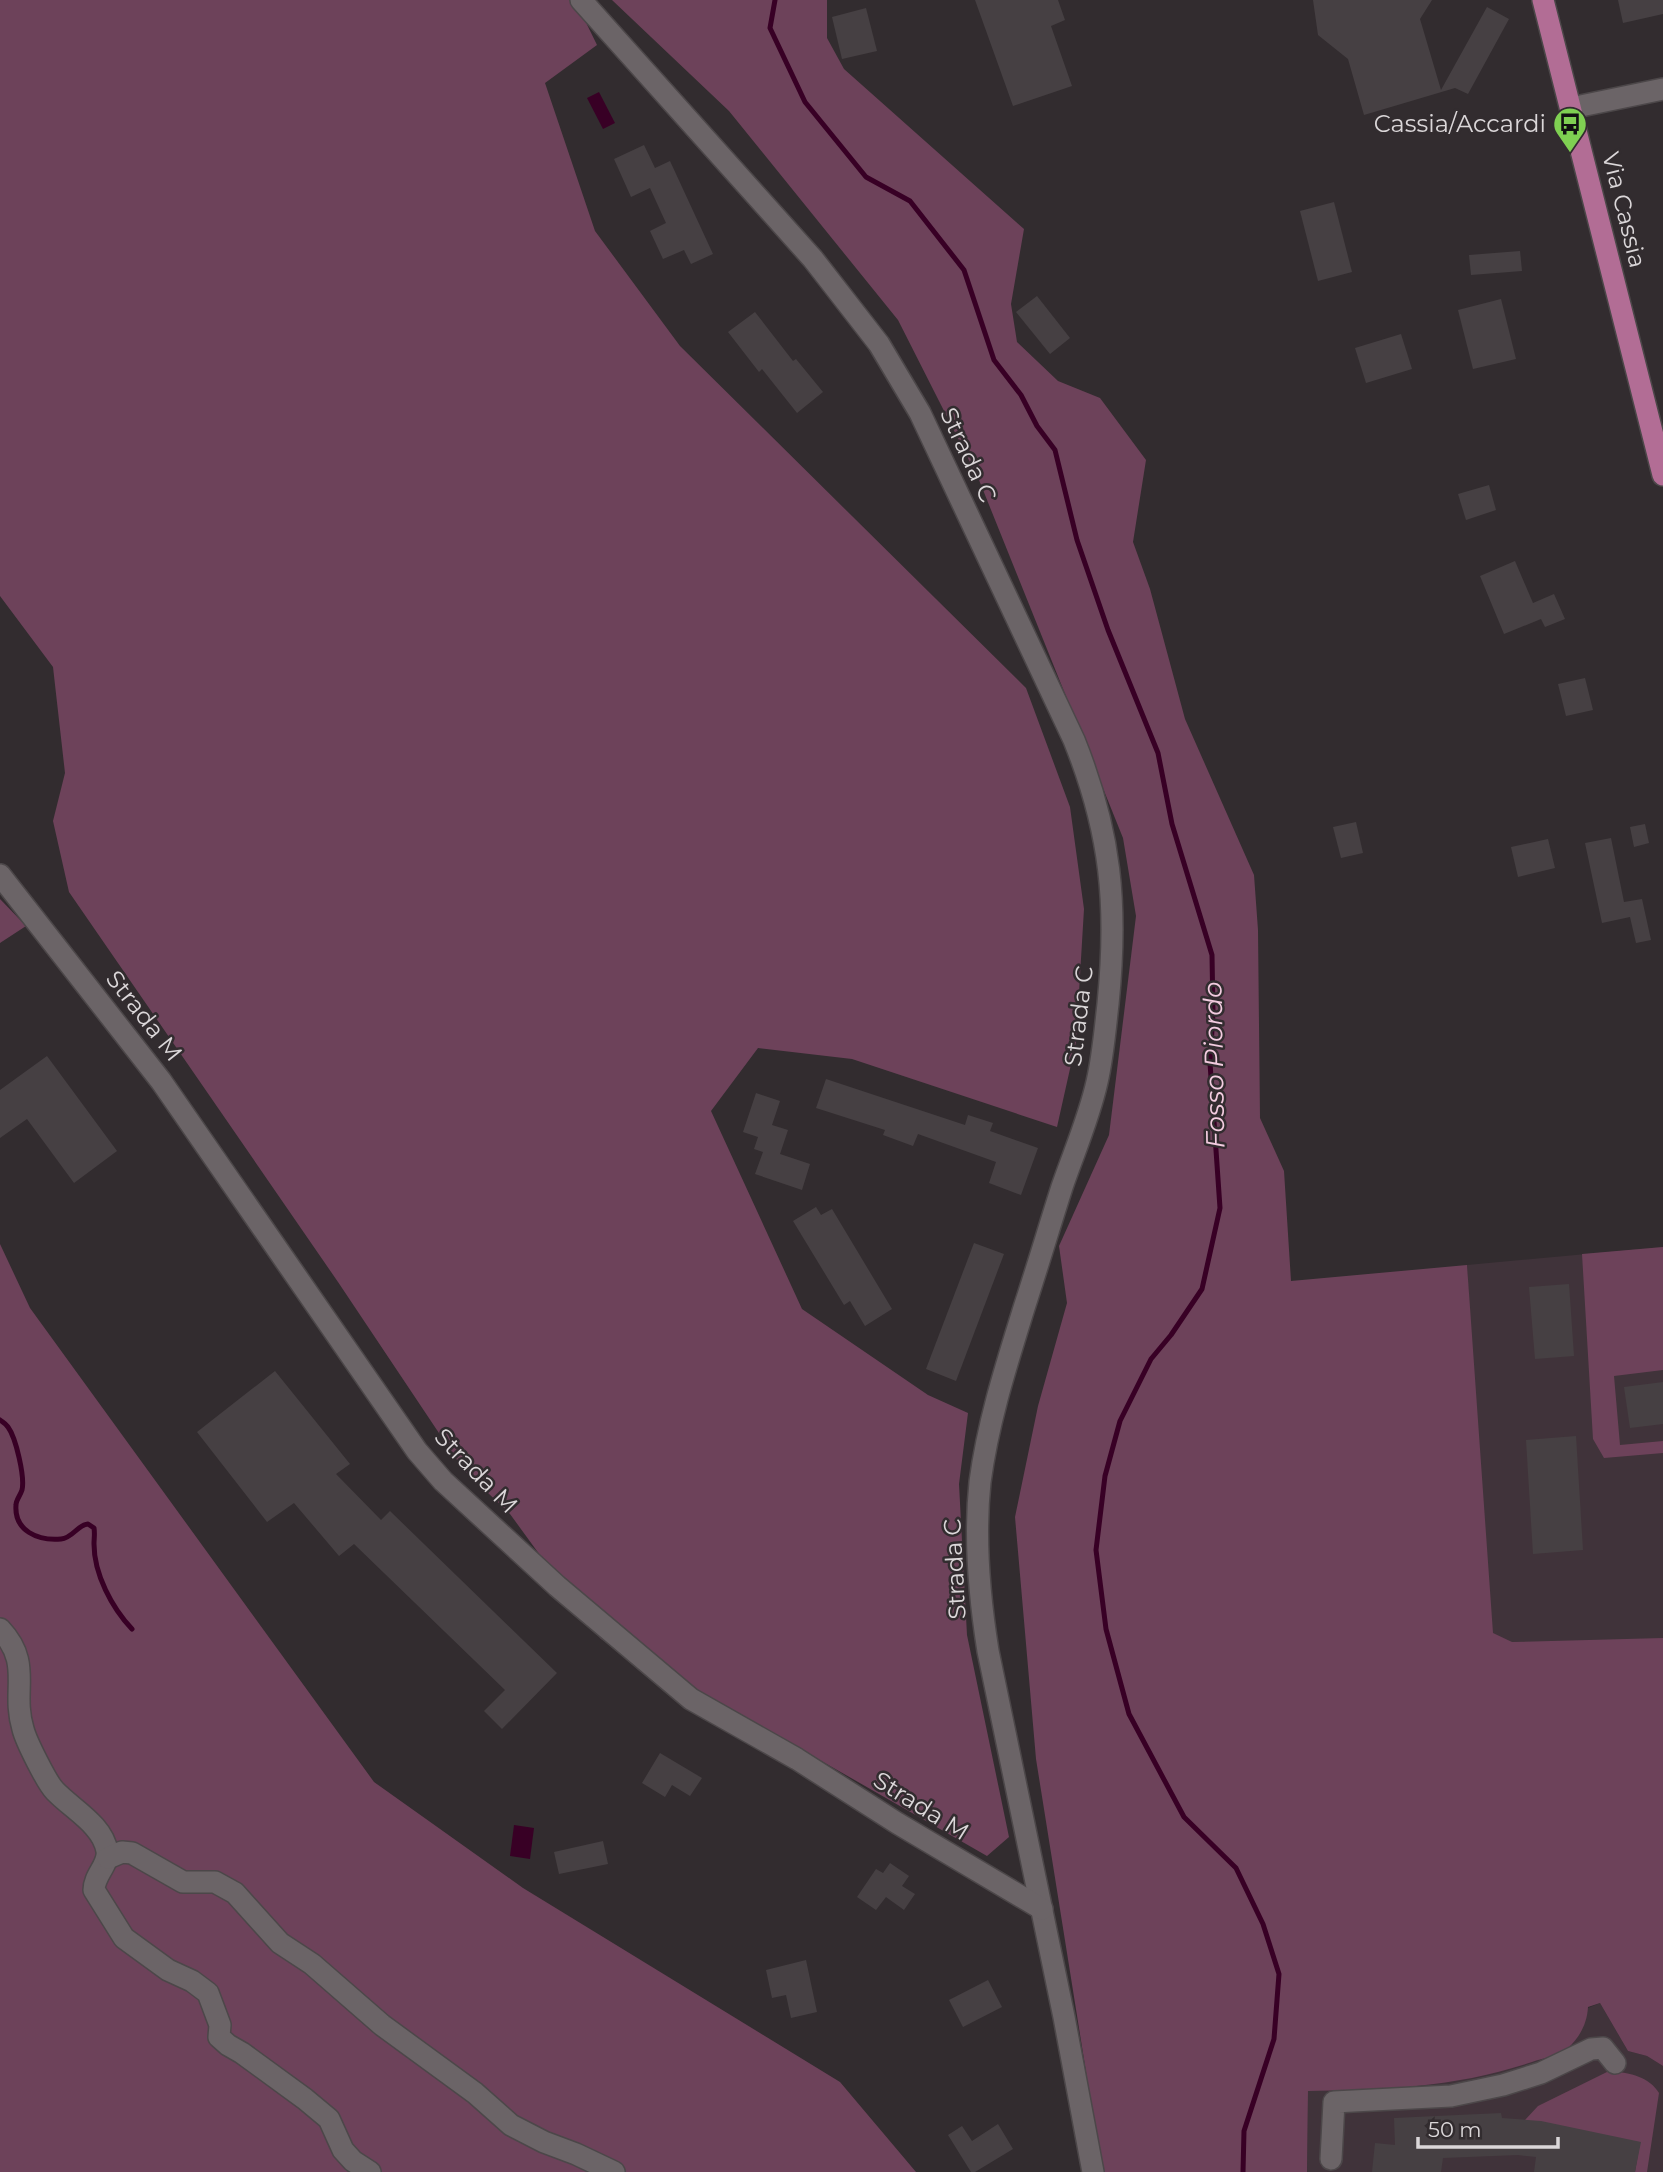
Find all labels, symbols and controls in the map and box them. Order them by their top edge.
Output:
bus stop icon: Cassia/Accardi [1551,105,1589,154]
place label: Cassia/Accardi [1374,109,1546,138]
street label: Via Cassia [1596,149,1653,271]
street label: Strada C [934,403,1003,507]
street label: Strada C [1058,964,1099,1068]
street label: Strada M [100,965,189,1067]
water label: Fosso Piordo [1197,981,1231,1149]
street label: Strada M [429,1422,524,1519]
street label: Strada C [937,1518,972,1620]
street label: Strada M [868,1765,974,1846]
scale bar [1418,2106,1558,2150]
text: 50 m [1428,2117,1482,2142]

